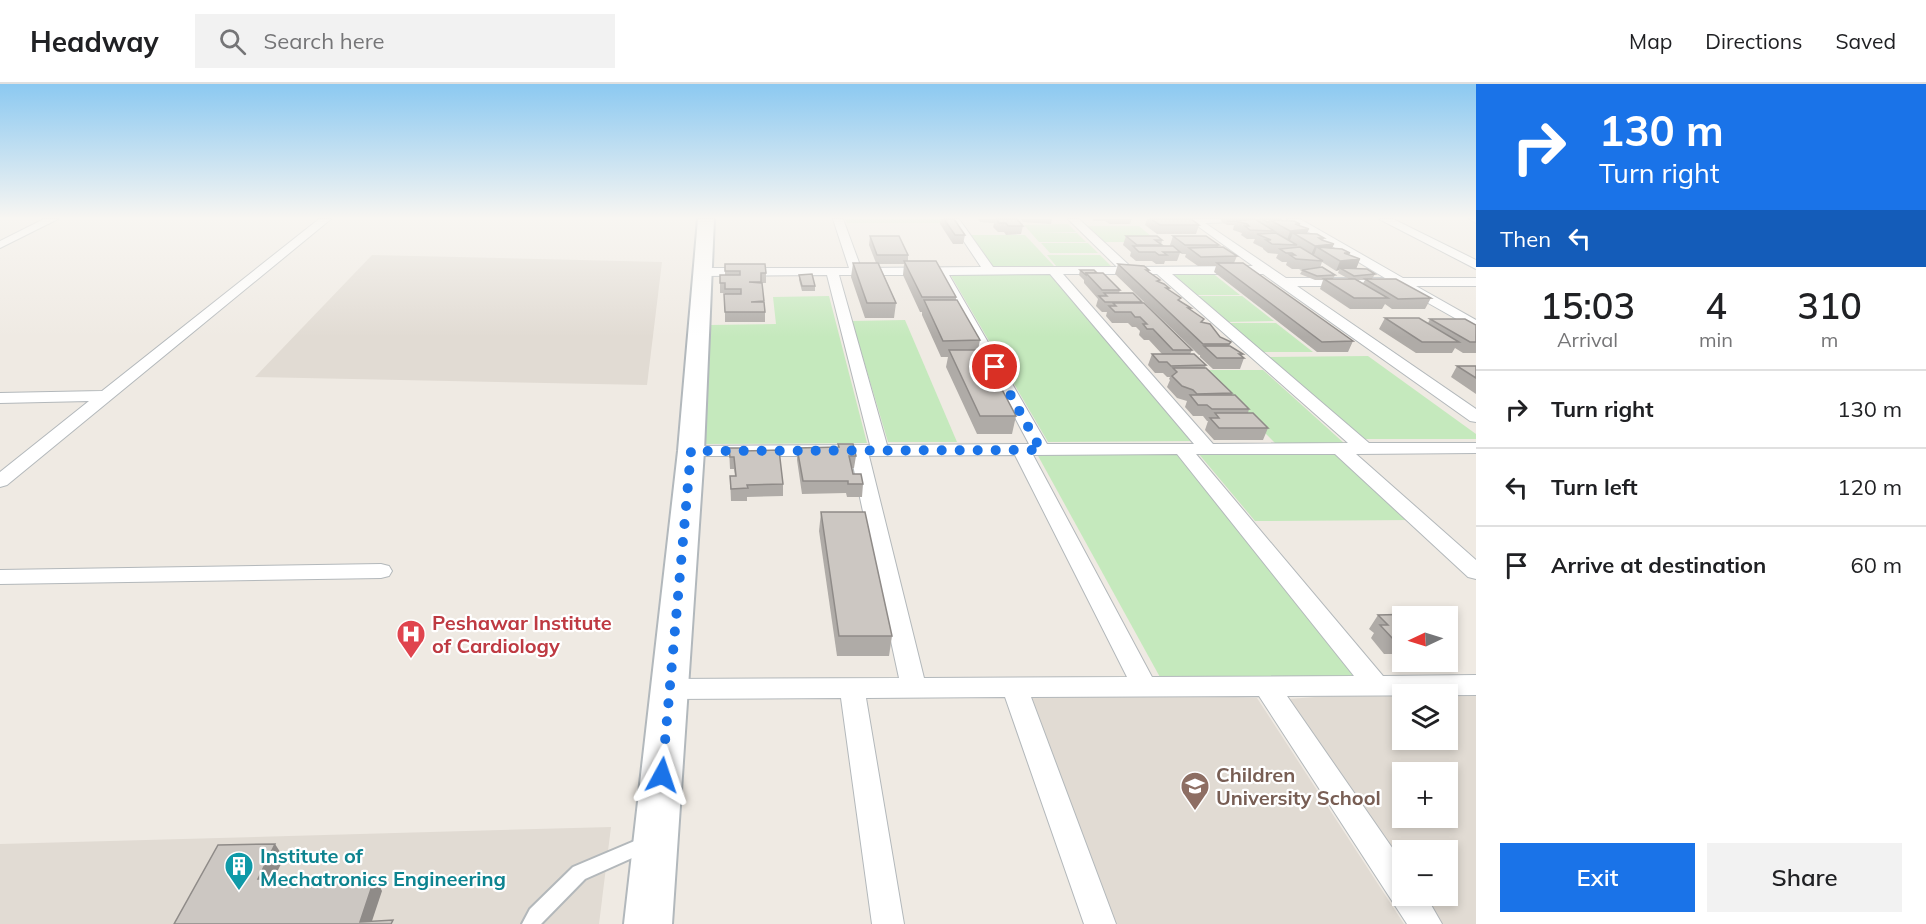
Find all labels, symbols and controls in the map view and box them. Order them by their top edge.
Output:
search box [195,14,615,68]
text: Headway [30,24,159,59]
icon: search [216,25,249,58]
text: Search here [264,27,385,55]
text: Map [1629,28,1672,54]
text: Directions [1705,28,1802,54]
text: Saved [1835,28,1896,54]
text: 130 m [1599,104,1724,157]
icon: right [1500,108,1578,186]
text: Turn right [1599,156,1719,190]
icon: left [1563,222,1596,255]
text: Then [1500,225,1551,253]
text: 15:03 [1540,283,1635,328]
text: 4 [1705,283,1727,328]
text: 310 [1797,283,1862,328]
text: Arrival [1557,327,1618,352]
text: min [1699,327,1733,352]
text: m [1821,327,1838,352]
pin [969,341,1020,392]
icon: arrive [978,350,1011,383]
icon: right [1500,393,1533,426]
text: Turn right [1551,395,1654,423]
text: 130 m [1837,395,1902,423]
icon: left [1500,471,1533,504]
text: Turn left [1551,473,1638,501]
text: 120 m [1837,473,1902,501]
icon: arrive [1500,549,1533,582]
text: Arrive at destination [1551,551,1766,579]
text: 60 m [1851,551,1902,579]
north arrow [1392,606,1458,672]
map controls [1392,606,1458,906]
place label: Peshawar Institute of Cardiology [432,610,612,658]
hospital icon: Peshawar Institute of Cardiology [395,618,427,660]
button: layers [1392,684,1458,750]
position arrow [630,743,694,807]
place label: Children University School [1216,762,1381,810]
button: + [1392,762,1458,828]
school or university icon: Children University School [1179,770,1211,812]
button: − [1392,840,1458,906]
place label: Institute of Mechatronics Engineering [260,843,506,891]
button: Exit [1500,843,1695,912]
button: Share [1707,843,1902,912]
building icon: Institute of Mechatronics Engineering [223,850,255,892]

